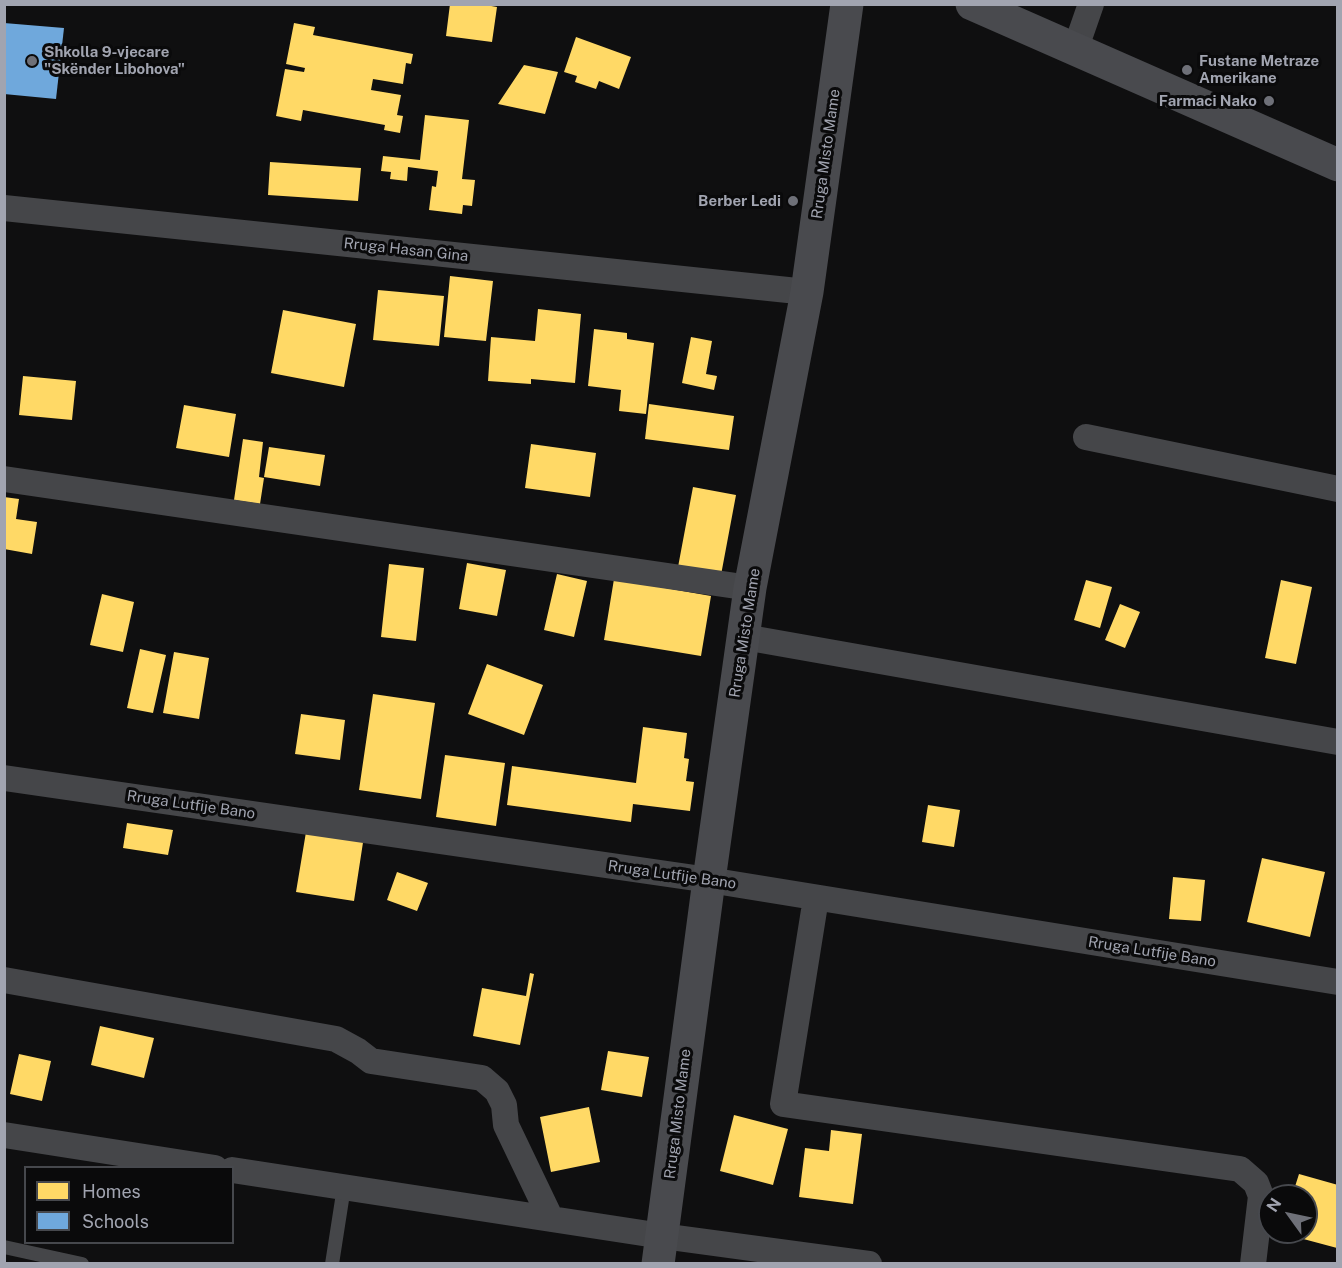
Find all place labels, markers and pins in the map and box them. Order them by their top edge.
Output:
place label: Shkolla 9-vjecare "Skënder Libohova" [44,43,185,78]
place label: Fustane Metraze Amerikane [1199,52,1319,87]
marker: Shkolla 9-vjecare "Skënder Libohova" [25,54,39,68]
marker: Fustane Metraze Amerikane [1180,63,1194,77]
place label: Farmaci Nako [1159,92,1257,110]
marker: Farmaci Nako [1262,94,1276,108]
place label: Berber Ledi [698,192,781,210]
marker: Berber Ledi [786,194,800,208]

